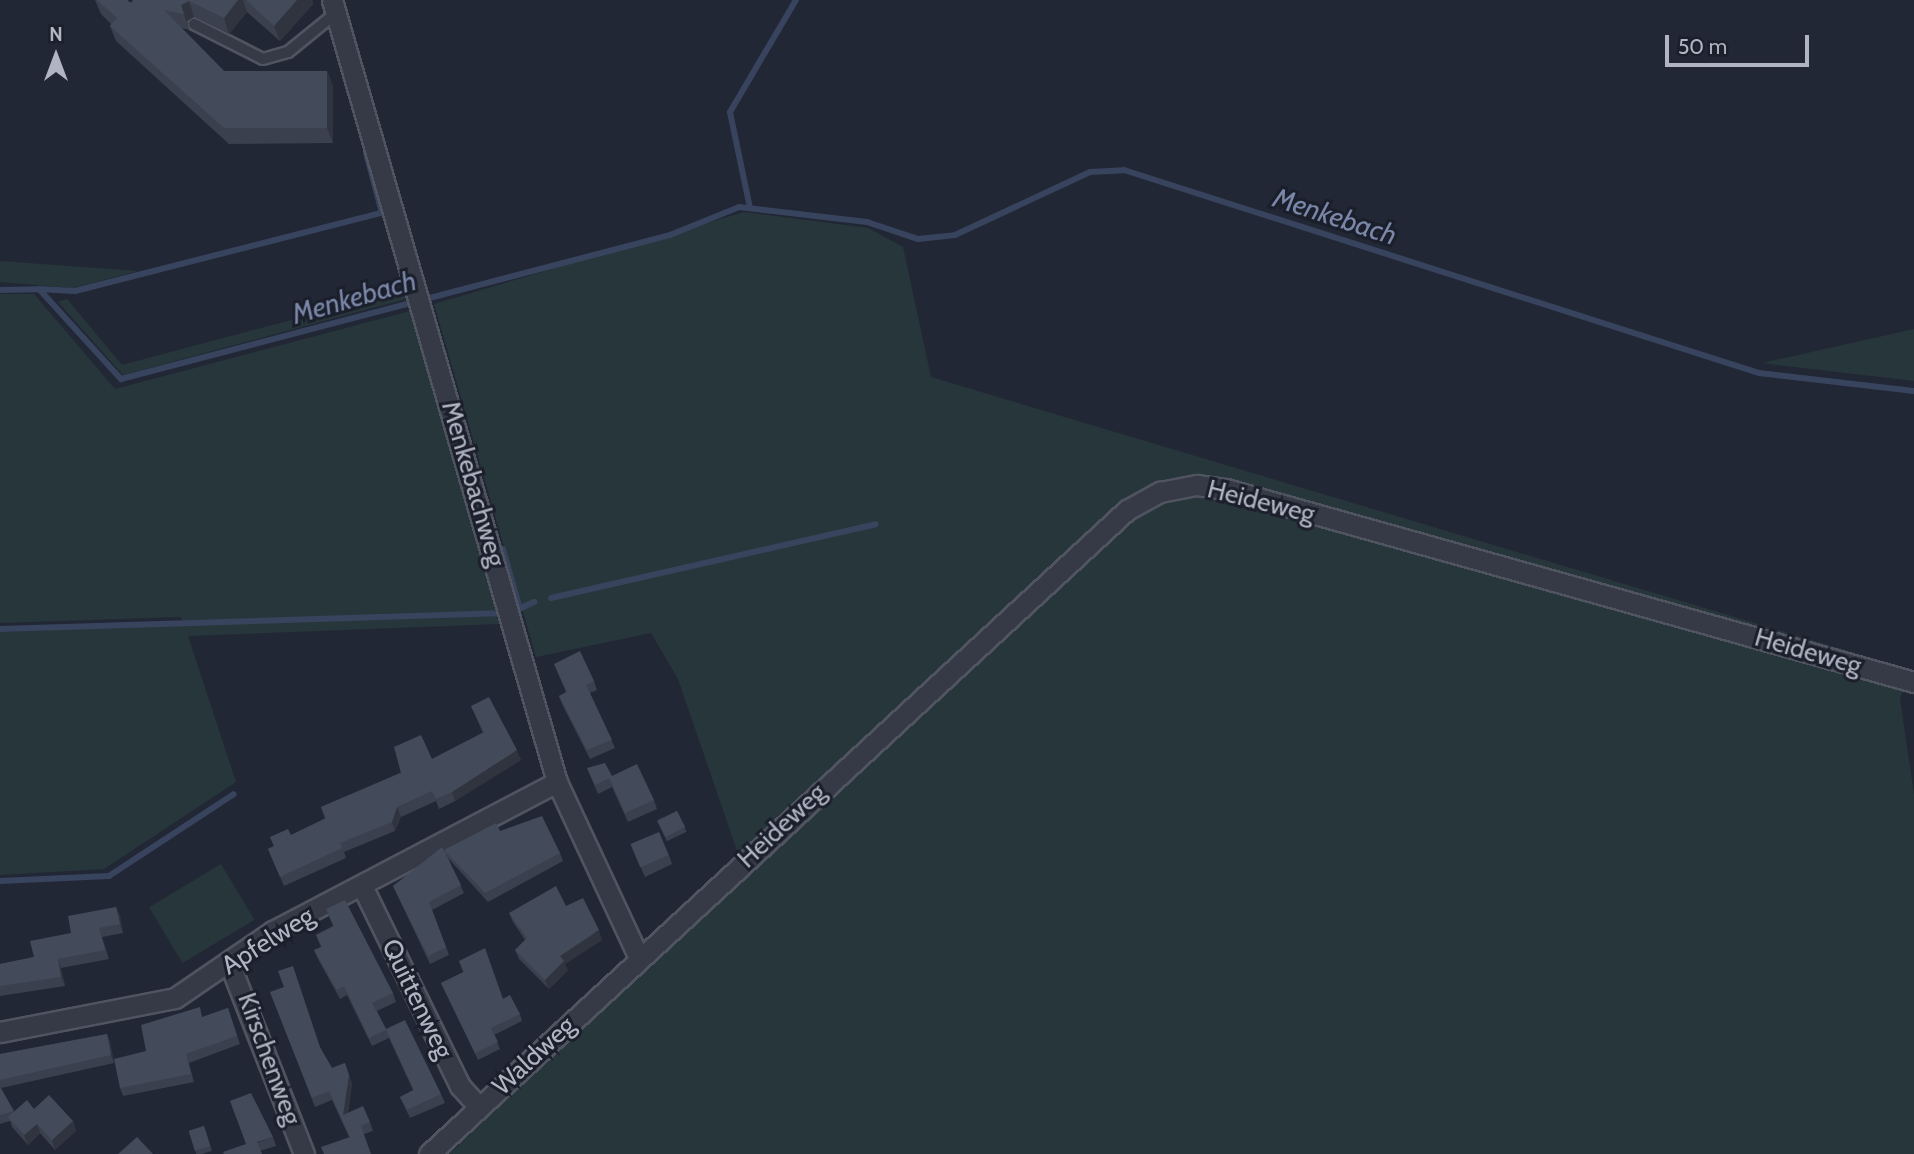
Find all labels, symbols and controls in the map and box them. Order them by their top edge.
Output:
north arrow [21,21,91,91]
scale bar [1669,21,1812,65]
text: N [49,23,63,46]
text: 50 m [1678,34,1727,59]
water label: Menkebach [1269,180,1401,252]
water label: Menkebach [288,263,420,331]
street label: Menkebachweg [434,398,512,570]
street label: Heideweg [1204,474,1318,530]
street label: Heideweg [1751,622,1865,682]
street label: Heideweg [731,777,833,875]
street label: Apfelweg [216,900,320,982]
street label: Quittenweg [375,934,459,1064]
street label: Kirschenweg [231,989,307,1129]
street label: Waldweg [486,1010,582,1102]

